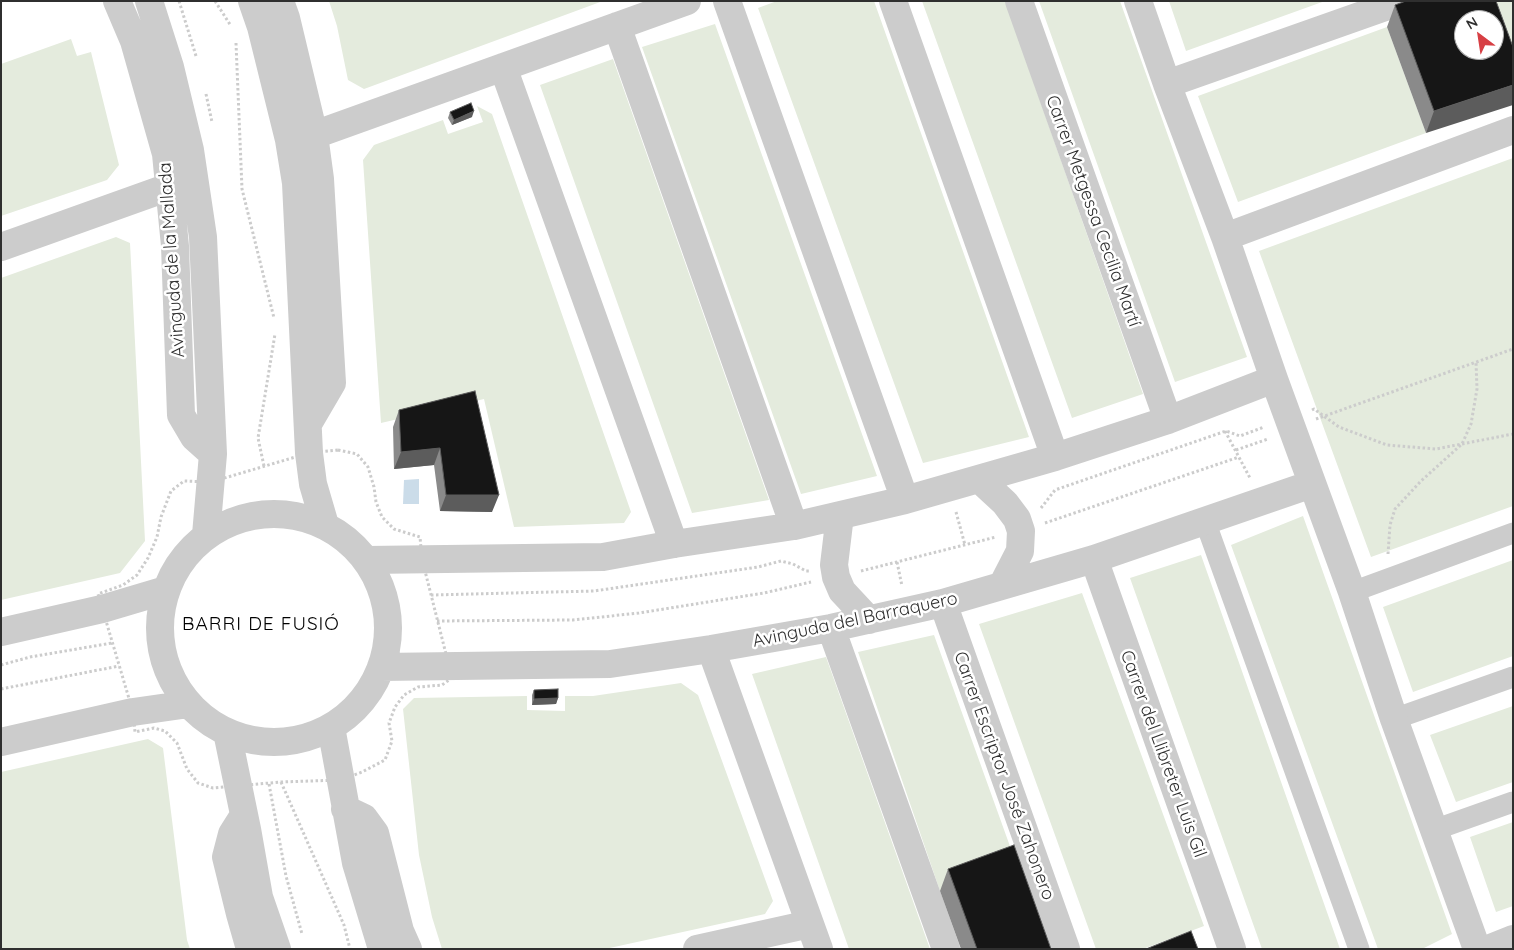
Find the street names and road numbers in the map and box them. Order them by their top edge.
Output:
street label: Carrer Metgessa Cecilia Martí [1041,92,1145,330]
street label: Avinguda de la Mallada [154,162,190,358]
street label: Avinguda del Barraquero [751,588,959,652]
street label: Carrer del Llibreter Luis Gil [1115,647,1211,861]
street label: Carrer Escriptor José Zahonero [949,649,1059,903]

